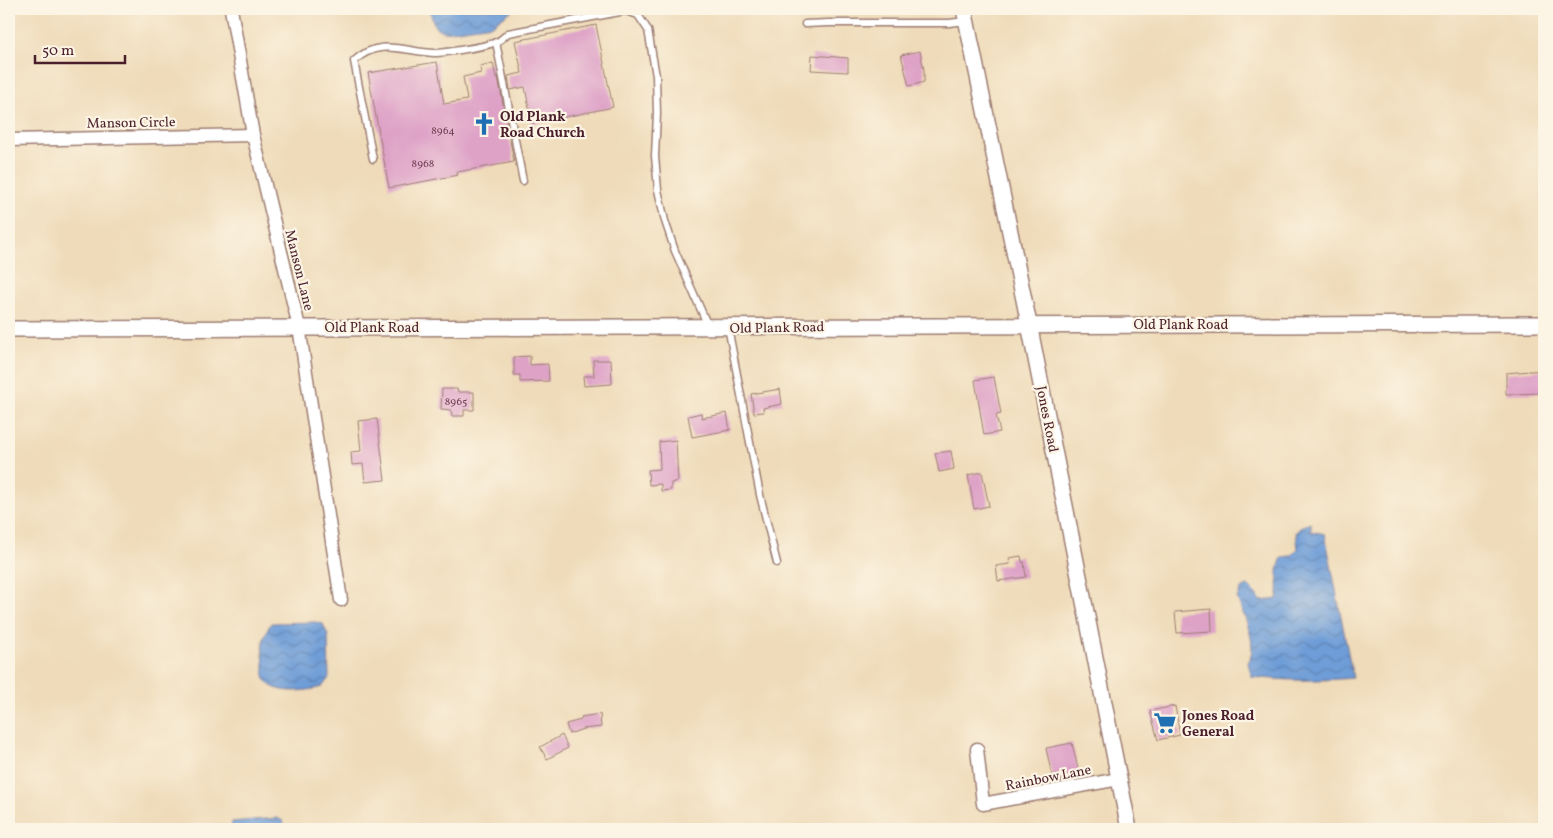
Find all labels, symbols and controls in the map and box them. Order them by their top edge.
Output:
scale bar [35,32,125,64]
text: 50 m [42,41,74,62]
place label: Old Plank Road Church [500,108,585,143]
church icon: Old Plank Road Church [471,111,497,137]
street label: Manson Circle [86,113,176,134]
house number: 8964 [431,124,455,139]
house number: 8968 [412,157,435,172]
street label: Manson Lane [279,228,318,313]
street label: Old Plank Road [1134,316,1229,335]
street label: Old Plank Road [729,318,825,339]
street label: Old Plank Road [325,319,420,338]
street label: Jones Road [1031,384,1062,454]
house number: 8965 [445,395,467,410]
place label: Jones Road General [1181,707,1255,742]
supermarket icon: Jones Road General [1152,710,1178,736]
street label: Rainbow Lane [1004,761,1093,796]

